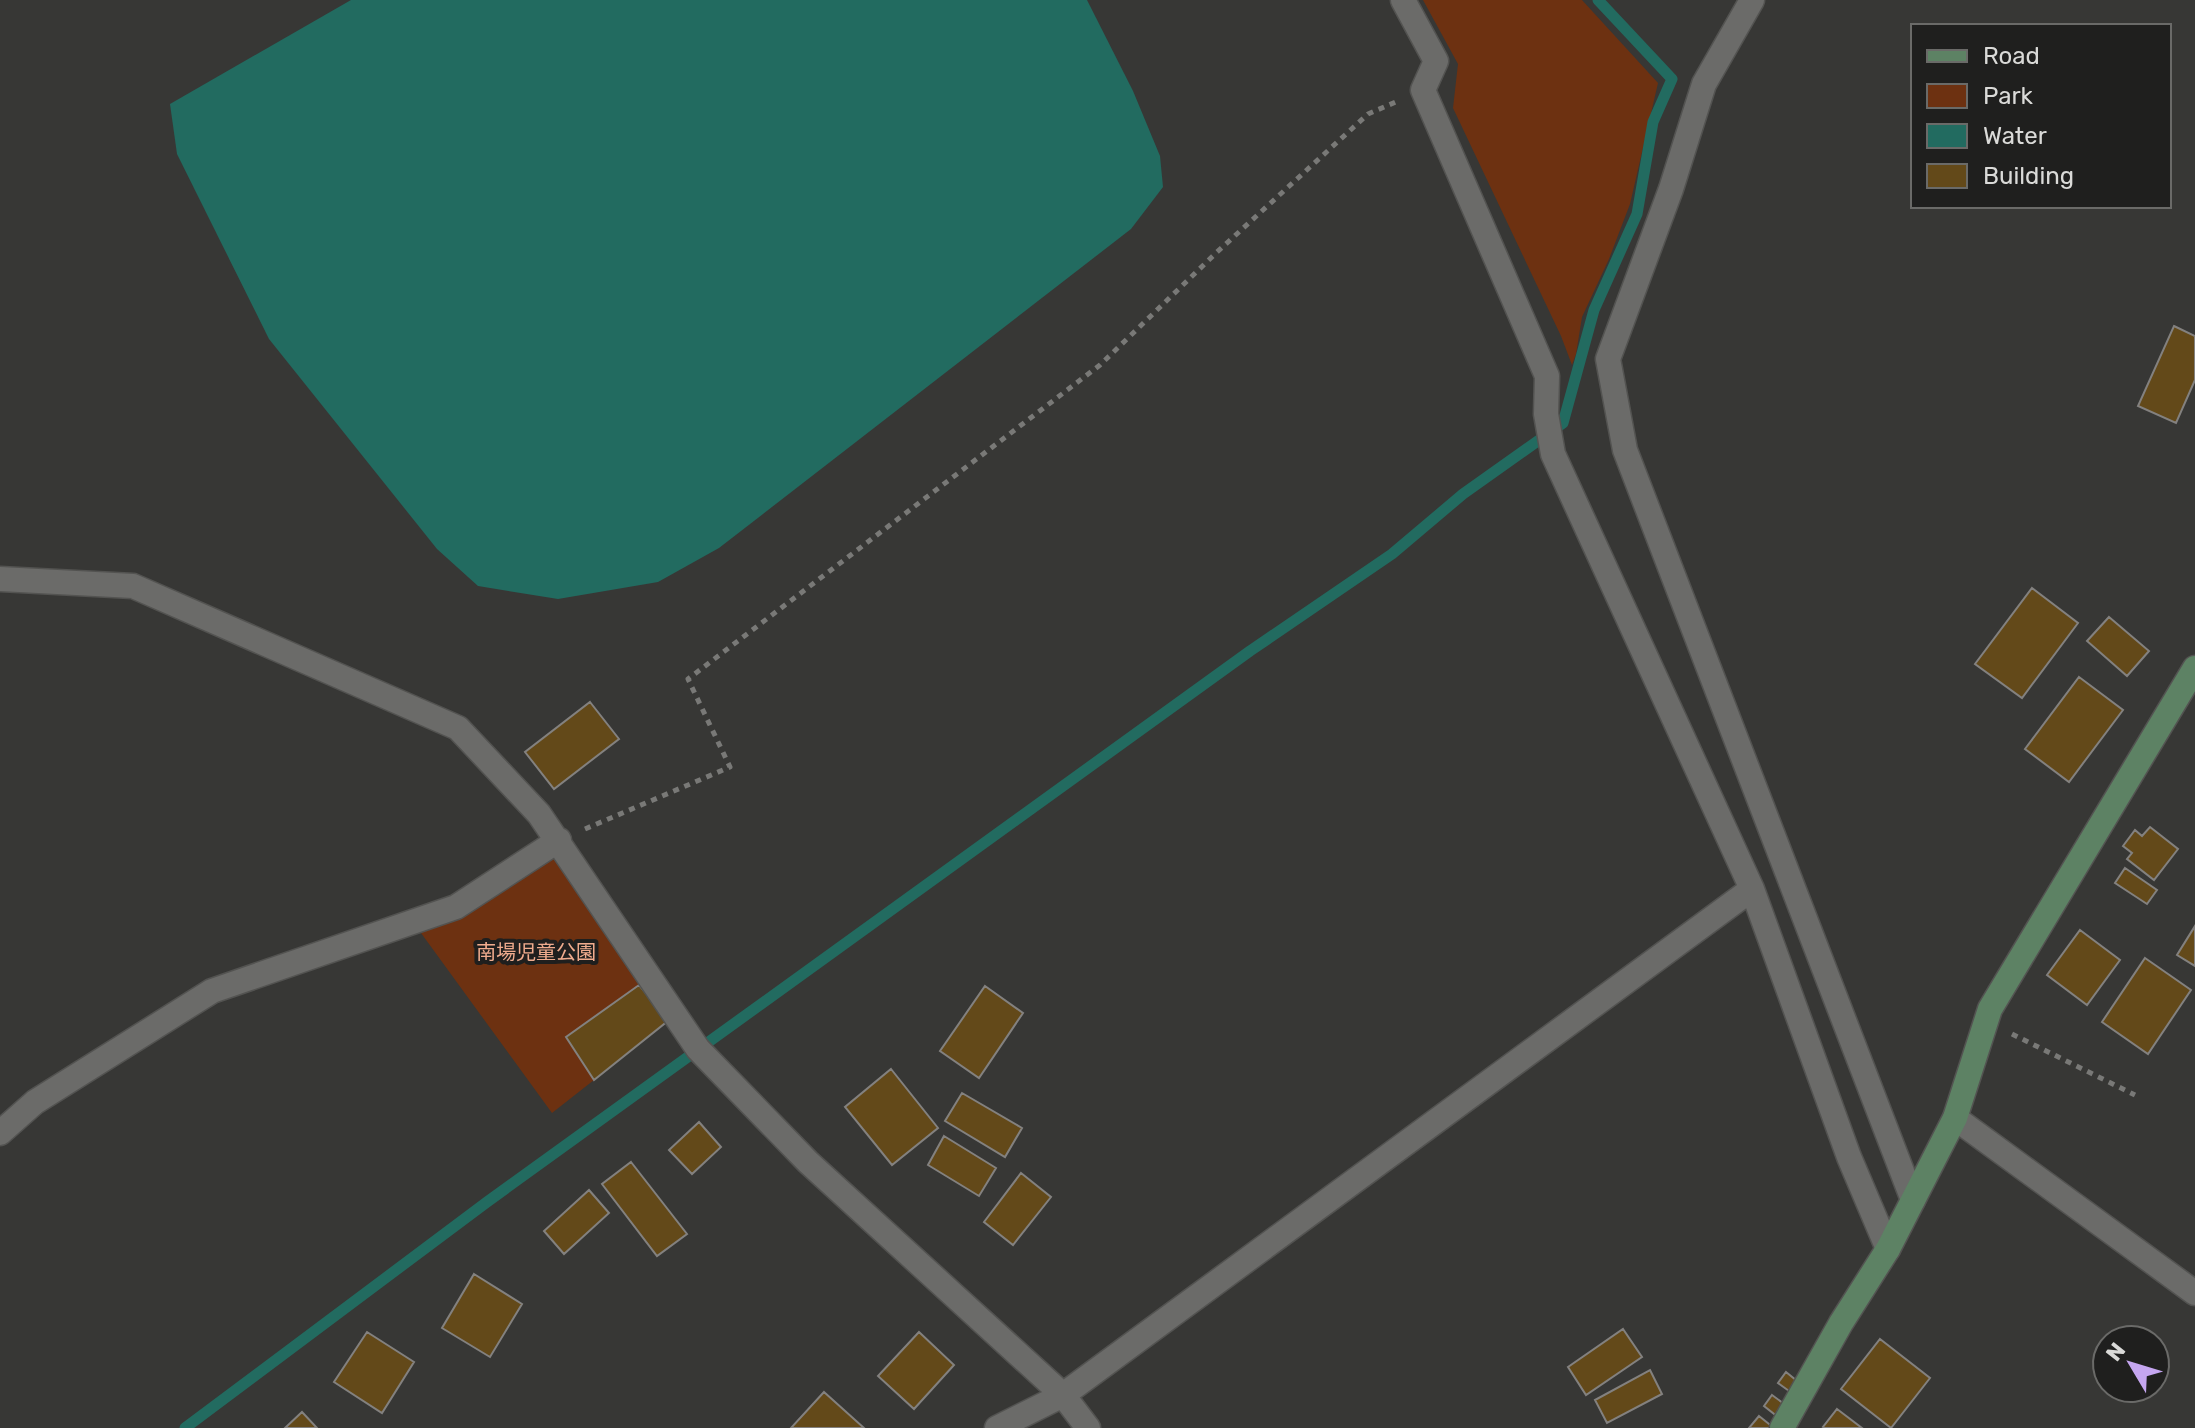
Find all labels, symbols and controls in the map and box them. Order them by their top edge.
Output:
legend [1911,24,2171,208]
text: Road [1983,42,2040,70]
text: Park [1983,82,2034,110]
text: Water [1983,122,2047,150]
text: Building [1983,162,2074,190]
park label: 南場児童公園 [476,940,596,964]
north arrow [2091,1324,2171,1404]
text: N [2100,1337,2131,1367]

